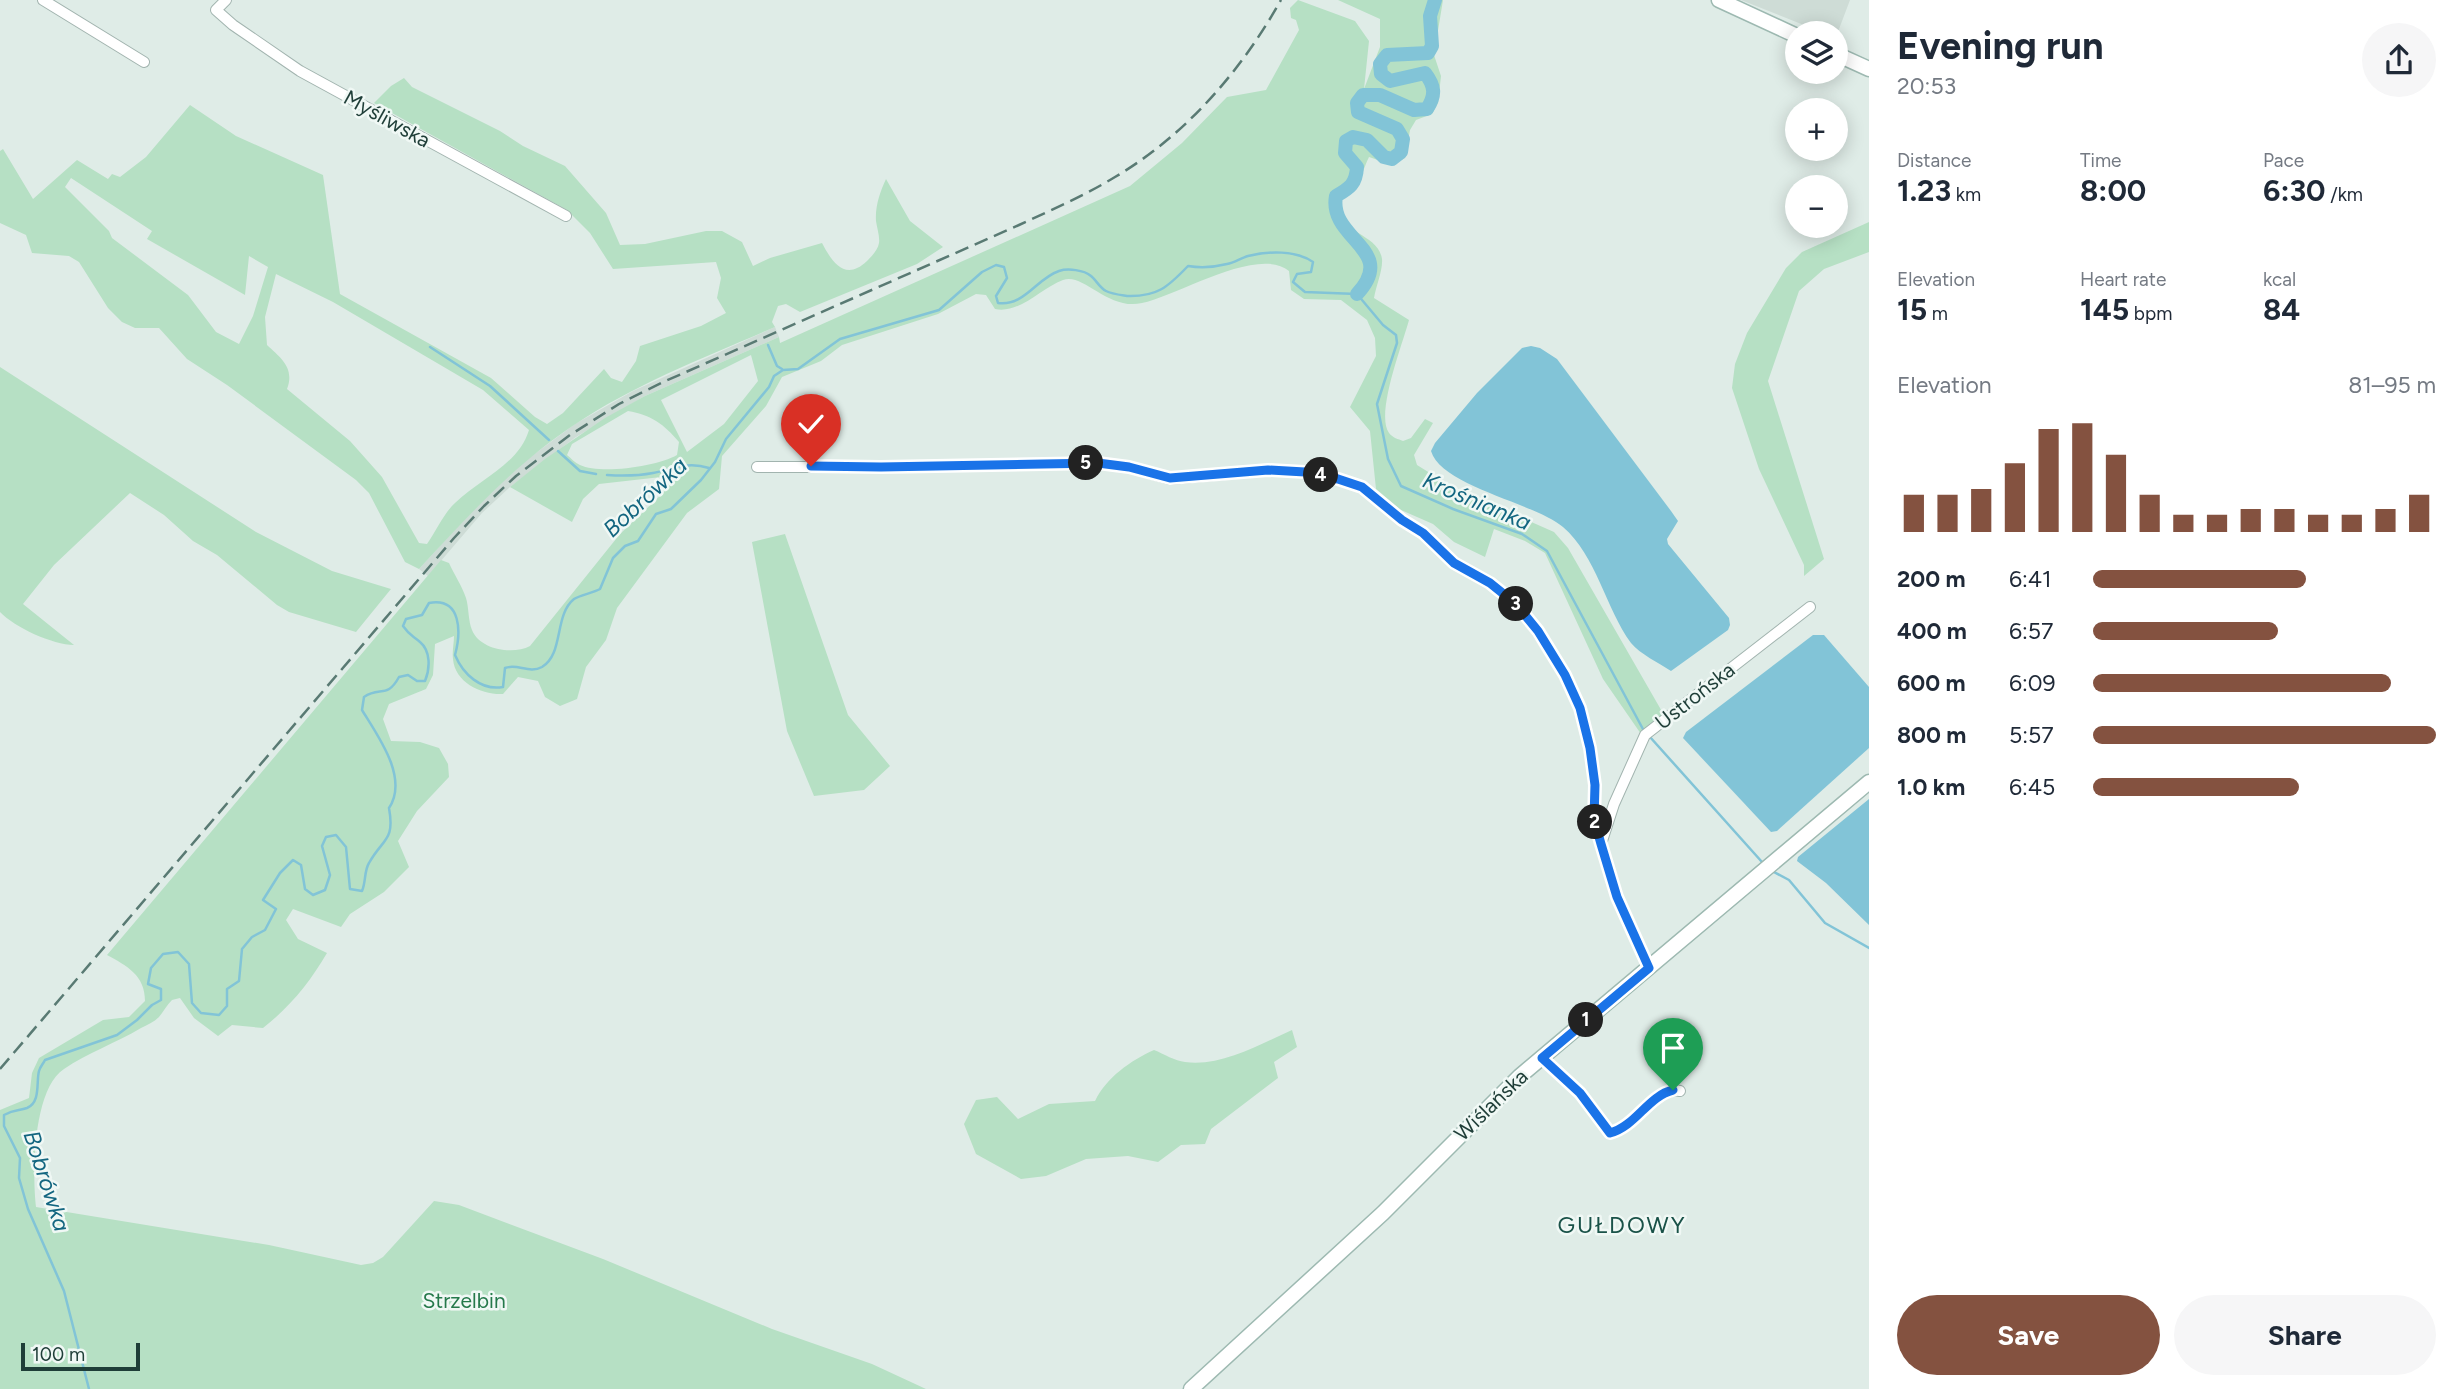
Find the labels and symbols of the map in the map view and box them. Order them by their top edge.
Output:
street label: Myśliwska [340,85,435,153]
pin [781,394,841,466]
pin: 5 [1068,446,1104,480]
water label: Bobrówka [597,451,693,543]
pin: 4 [1304,458,1338,492]
water label: Krośnianka [1419,466,1535,536]
pin: 3 [1498,586,1534,622]
street label: Ustrońska [1650,657,1739,734]
pin: 2 [1578,804,1612,840]
pin: 1 [1568,1002,1604,1038]
pin [1643,1018,1703,1090]
street label: Wiślańska [1449,1064,1533,1146]
water label: Bobrówka [18,1127,76,1235]
district label: GUŁDOWY [1557,1211,1687,1239]
park label: Strzelbin [422,1288,506,1313]
scale bar [21,1340,140,1372]

